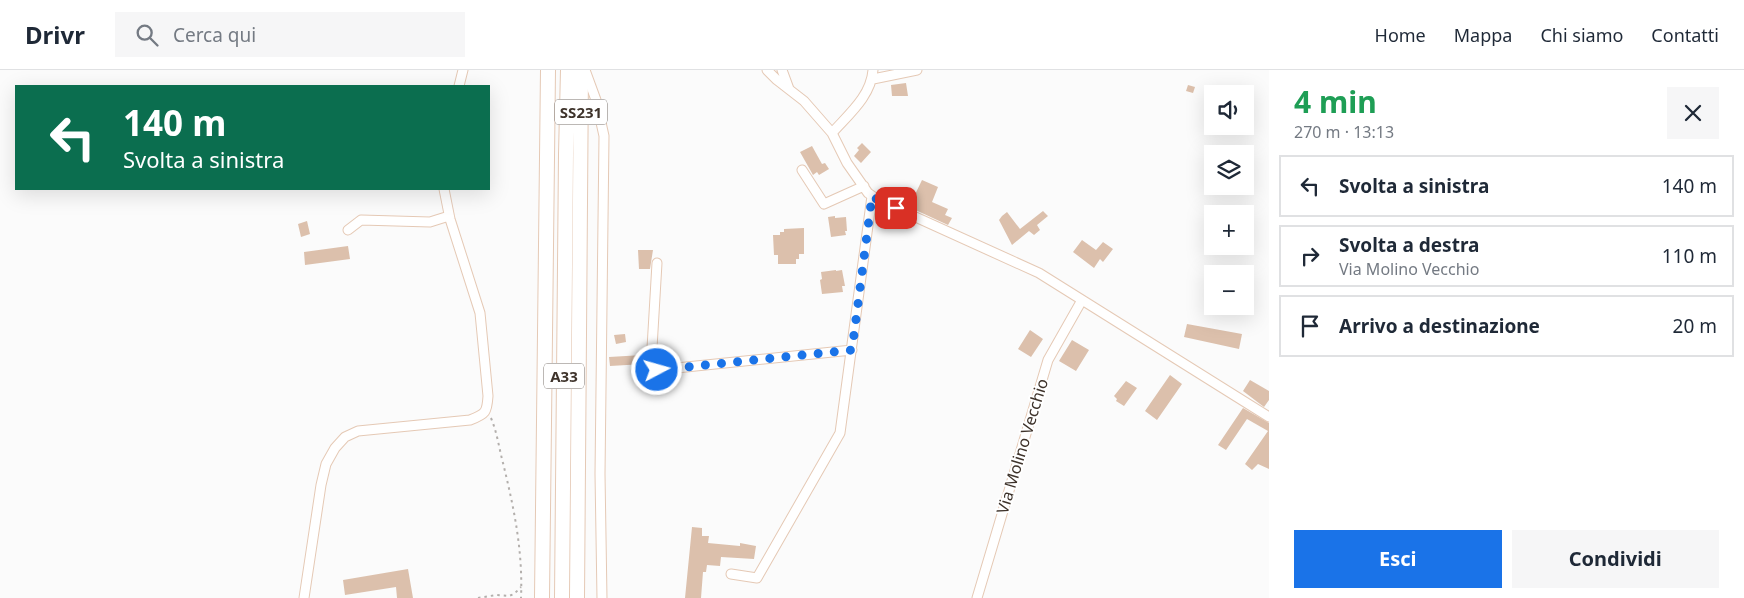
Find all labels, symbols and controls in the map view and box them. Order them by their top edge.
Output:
search box [115,12,465,57]
text: Drivr [25,18,85,51]
icon: search [133,21,161,49]
text: Cerca qui [173,22,256,48]
text: Home [1375,23,1426,47]
text: Mappa [1454,23,1512,47]
text: Chi siamo [1540,23,1623,47]
text: Contatti [1651,23,1719,47]
text: 4 min [1294,81,1377,122]
map controls [1204,85,1254,315]
button: sound [1204,85,1254,135]
button: close [1667,87,1719,139]
text: 140 m [123,99,226,146]
road number: SS231 [555,100,607,124]
icon: left [40,105,105,170]
text: 270 m · 13:13 [1294,121,1394,143]
text: Svolta a sinistra [123,144,284,174]
button: layers [1204,145,1254,195]
icon: left [1296,172,1324,200]
text: Svolta a sinistra [1339,173,1489,199]
text: 140 m [1662,173,1717,199]
pin [875,187,917,229]
icon: arrive [882,194,910,222]
button: + [1204,205,1254,255]
text: Svolta a destra [1339,232,1479,258]
icon: right [1296,242,1324,270]
text: 110 m [1662,243,1717,269]
text: Via Molino Vecchio [1339,258,1479,280]
button: − [1204,265,1254,315]
icon: arrive [1296,312,1324,340]
text: Arrivo a destinazione [1339,313,1540,339]
text: 20 m [1673,313,1717,339]
position arrow [630,343,682,395]
road number: A33 [544,364,584,388]
street label: Via Molino Vecchio [991,376,1053,516]
button: Esci [1294,530,1502,588]
button: Condividi [1512,530,1719,588]

